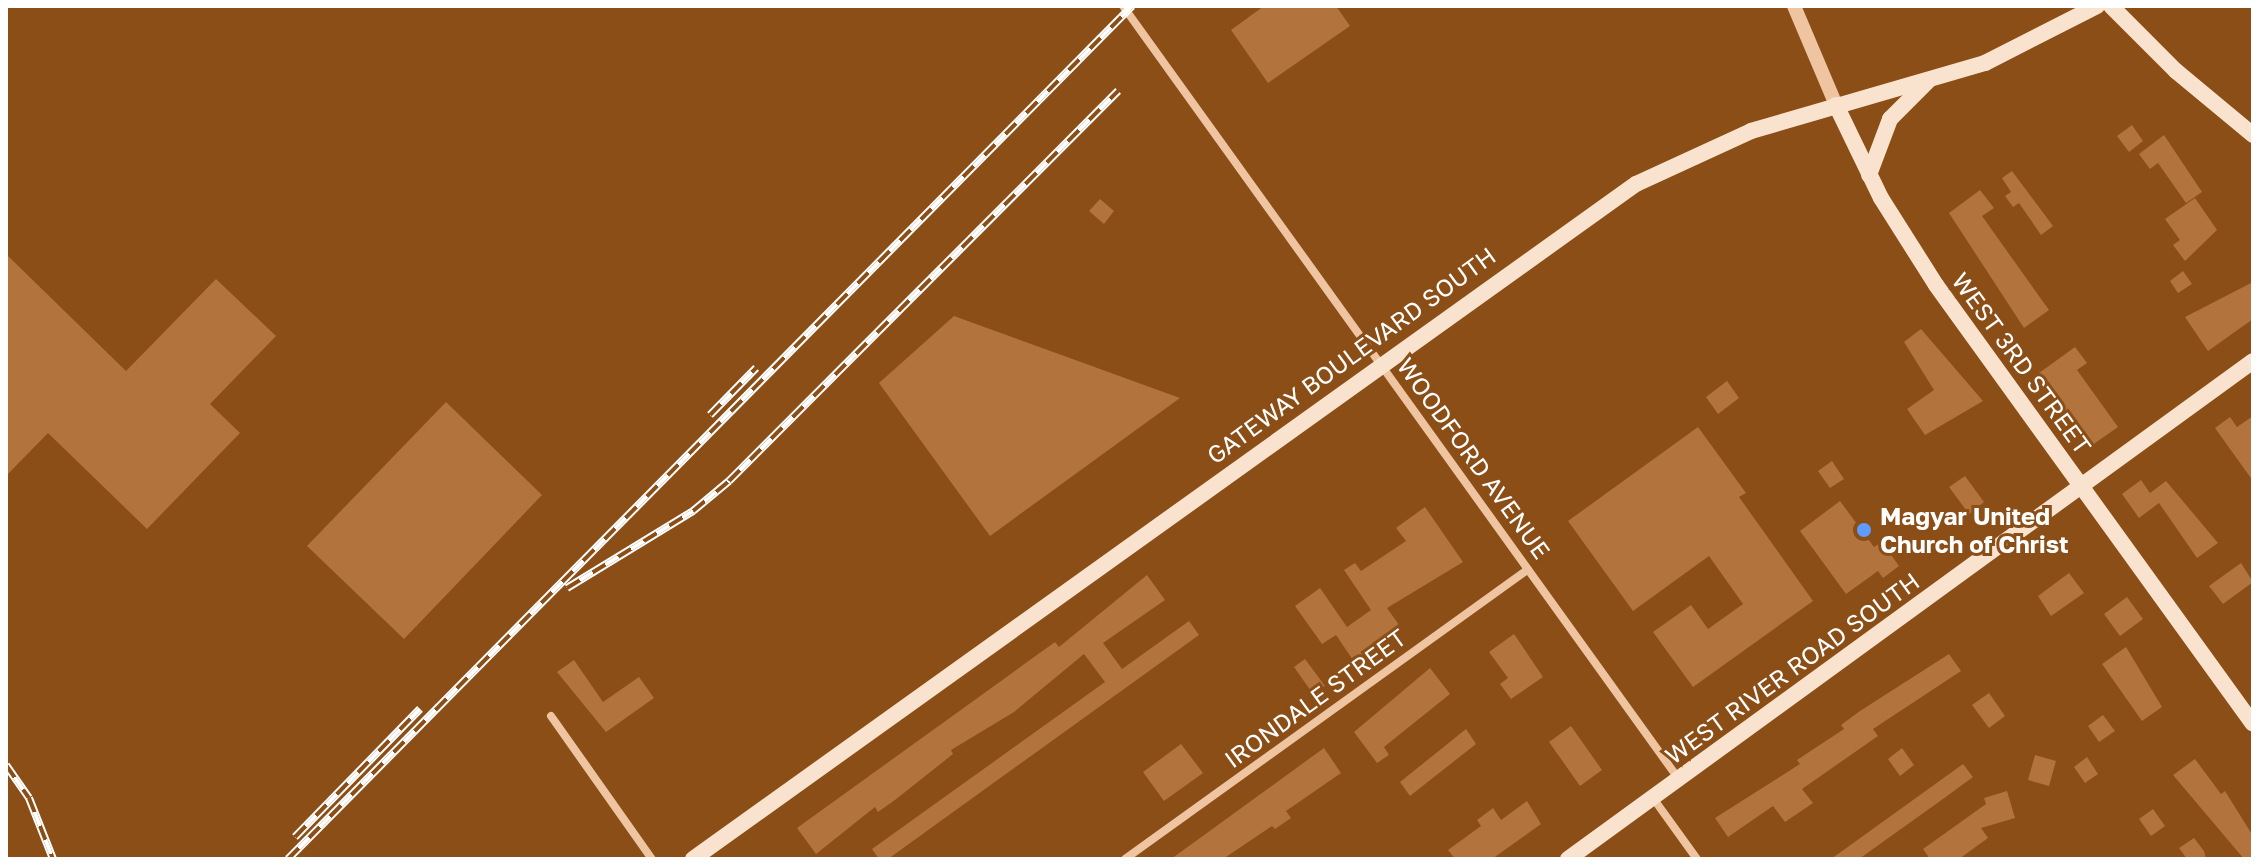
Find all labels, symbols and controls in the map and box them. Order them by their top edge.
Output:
street label: GATEWAY BOULEVARD SOUTH [1201,241,1501,469]
street label: WEST 3RD STREET [1946,267,2098,459]
street label: WOODFORD AVENUE [1391,352,1557,564]
place label: Magyar United Church of Christ [1880,502,2069,558]
marker: Magyar United Church of Christ [1855,521,1873,539]
street label: WEST RIVER ROAD SOUTH [1659,566,1925,770]
street label: IRONDALE STREET [1219,622,1411,774]

